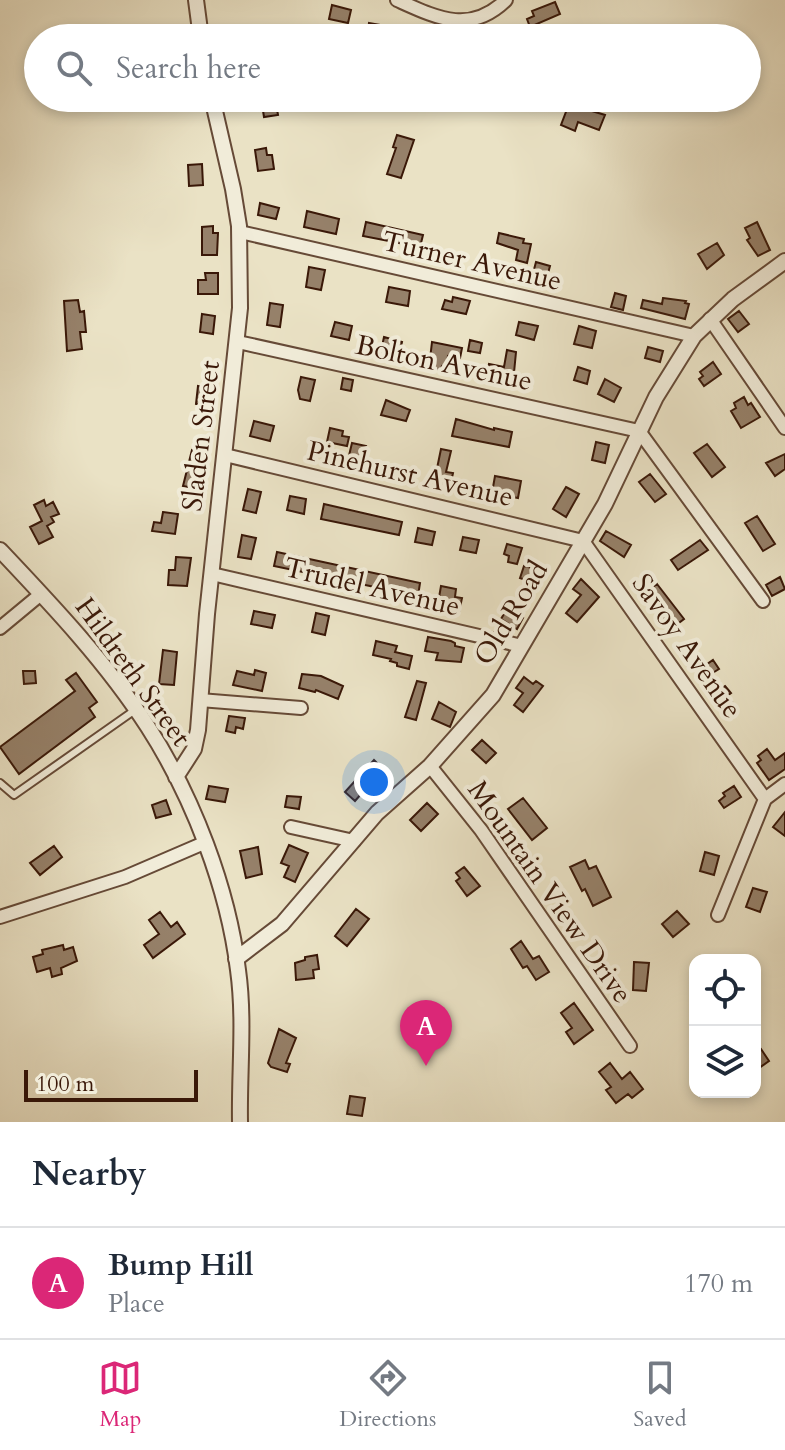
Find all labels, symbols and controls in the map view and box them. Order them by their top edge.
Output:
search box [24,24,761,112]
icon: search [52,46,96,90]
text: Search here [116,48,261,89]
street label: Turner Avenue [378,222,566,300]
street label: Bolton Avenue [352,326,536,400]
street label: Sladen Street [173,358,229,514]
street label: Pinehurst Avenue [303,432,517,516]
street label: Trudel Avenue [280,548,464,626]
street label: Old Road [465,554,557,672]
street label: Savoy Avenue [623,566,751,726]
street label: Hildreth Street [66,590,200,754]
your location [354,762,394,802]
street label: Mountain View Drive [459,773,641,1011]
map controls [689,954,761,1098]
button: locate [689,954,761,1026]
pin: A [400,1000,452,1066]
button: layers [689,1026,761,1098]
scale bar [24,1066,198,1102]
text: 100 m [36,1069,94,1099]
text: Nearby [32,1151,147,1197]
text: Bump Hill [108,1245,253,1286]
text: A [48,1266,68,1301]
text: 170 m [684,1266,753,1301]
text: Place [108,1286,165,1321]
tab: Map [98,1356,142,1434]
tab: Directions [339,1356,436,1434]
tab: Saved [633,1356,687,1434]

